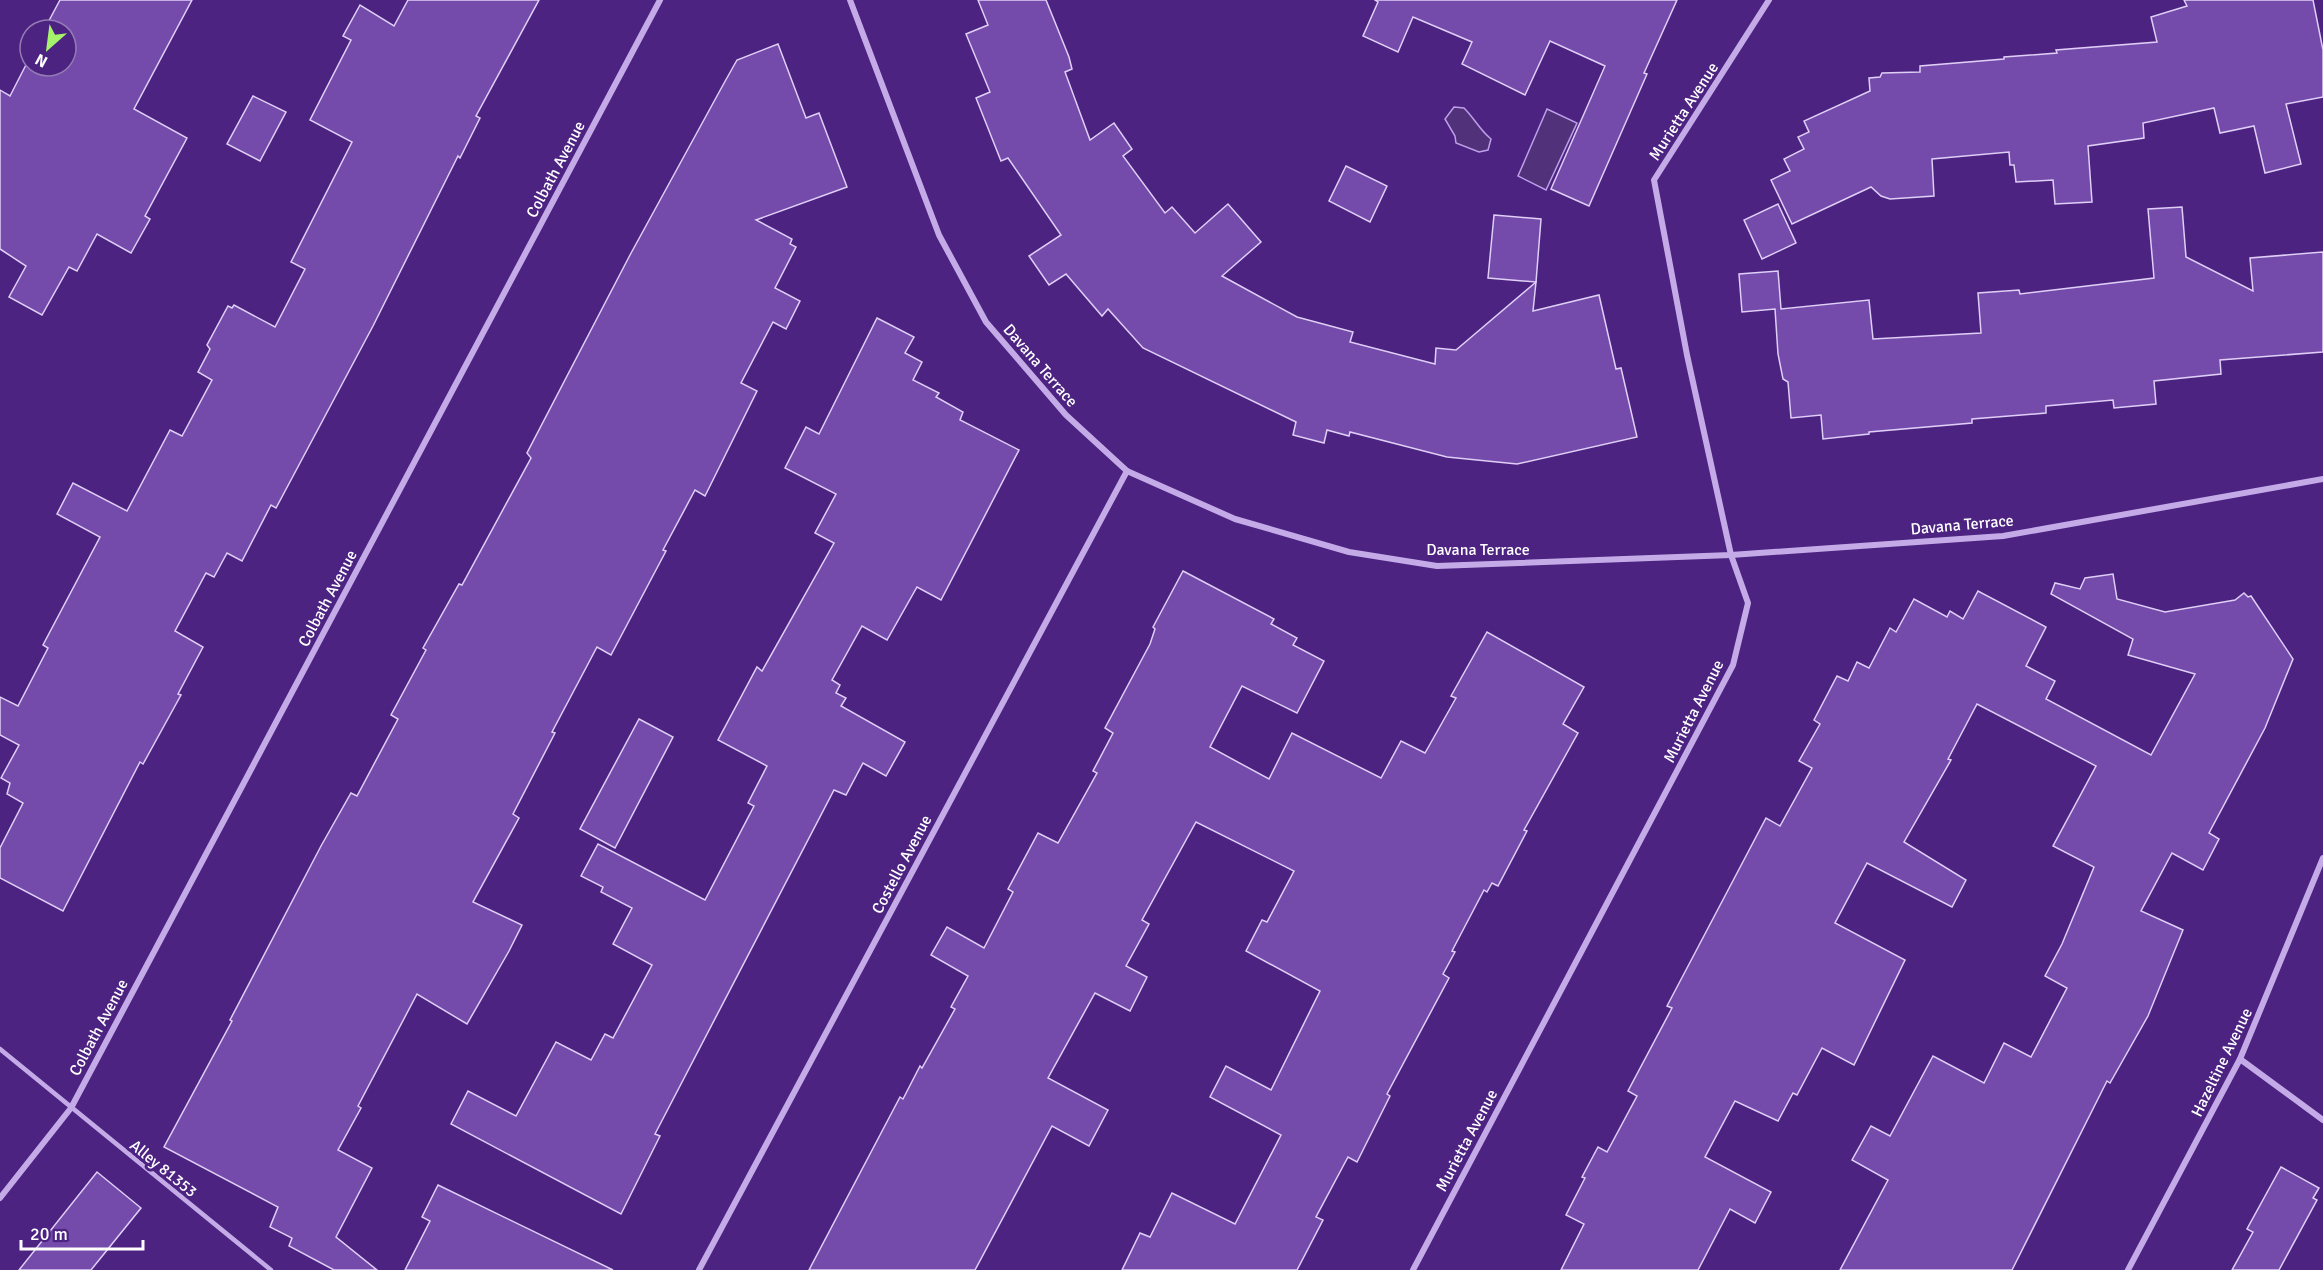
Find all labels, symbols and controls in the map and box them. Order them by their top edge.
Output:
north arrow [18,18,78,78]
text: N [32,49,51,72]
street label: Murietta Avenue [1645,59,1723,164]
street label: Colbath Avenue [522,118,590,221]
street label: Davana Terrace [999,320,1082,411]
street label: Davana Terrace [1910,511,2015,539]
street label: Davana Terrace [1426,540,1530,560]
street label: Colbath Avenue [294,547,362,650]
street label: Murietta Avenue [1659,657,1728,766]
street label: Costello Avenue [867,812,936,917]
street label: Colbath Avenue [65,976,133,1079]
street label: Hazeltine Avenue [2187,1005,2257,1120]
street label: Murietta Avenue [1432,1086,1502,1195]
street label: Alley 81353 [126,1136,201,1202]
scale bar [21,1213,142,1251]
text: 20 m [30,1223,68,1245]

